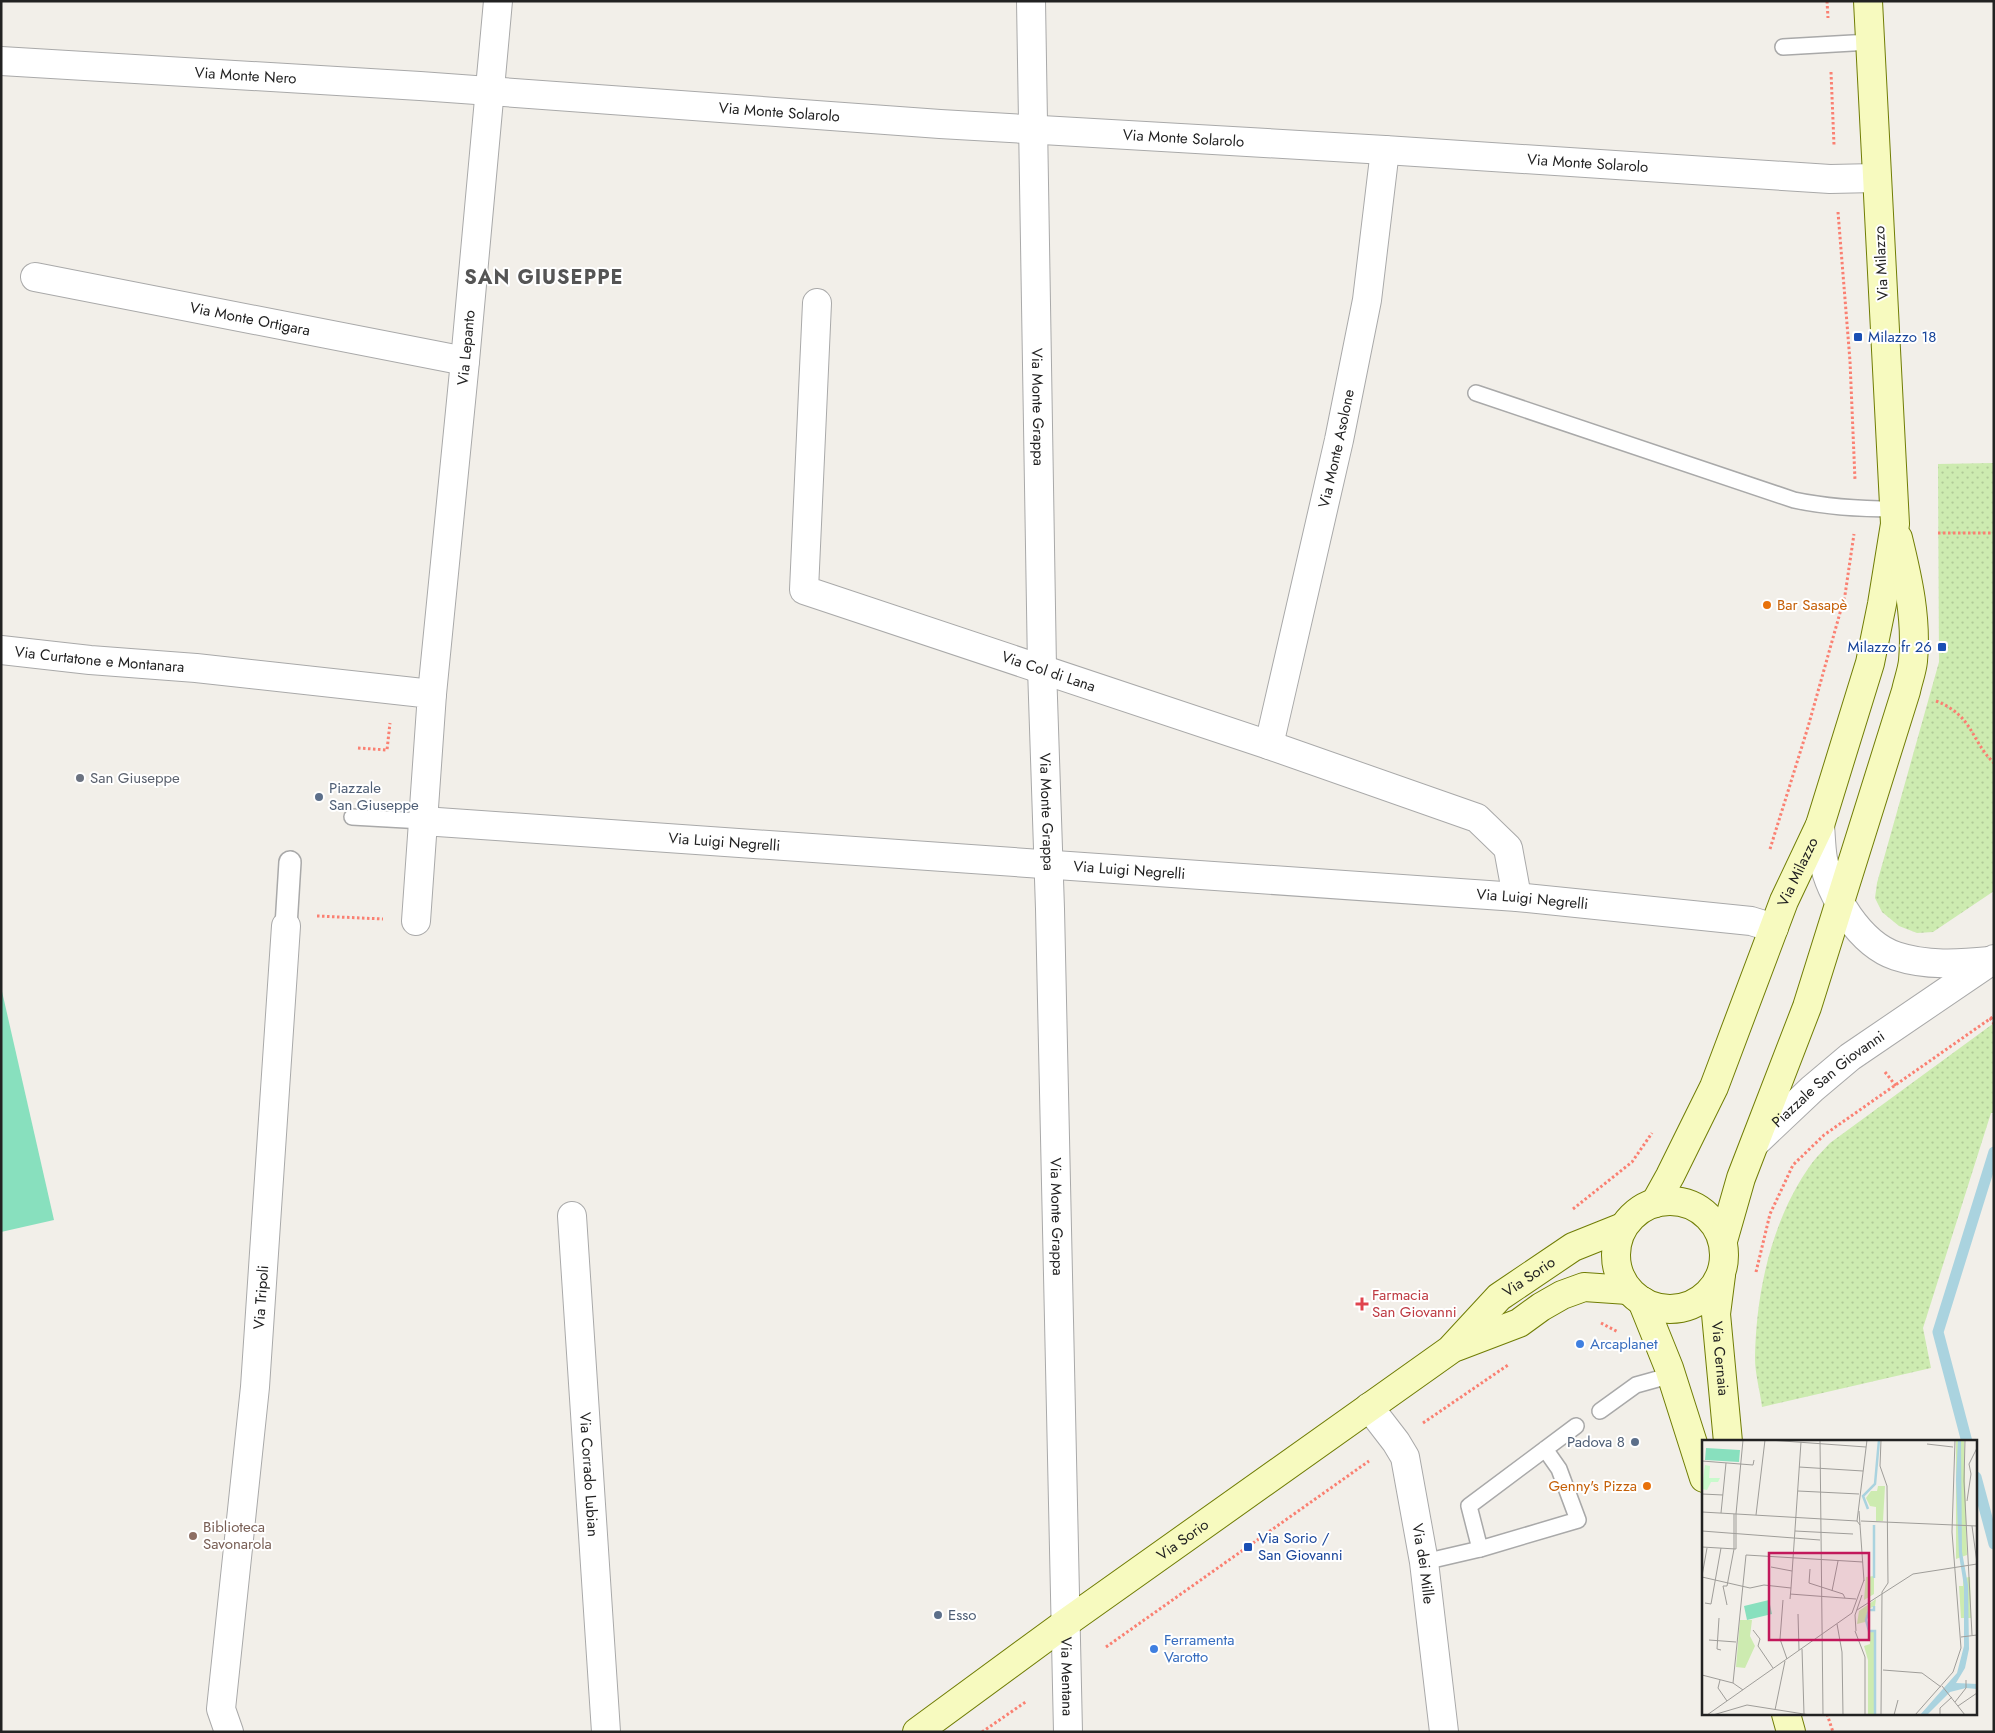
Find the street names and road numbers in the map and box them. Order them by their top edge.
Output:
street label: Via Monte Nero [194,62,297,90]
street label: Via Monte Solarolo [718,97,841,128]
street label: Via Monte Solarolo [1122,124,1245,153]
street label: Via Monte Solarolo [1526,148,1649,178]
street label: Via Milazzo [1868,225,1894,301]
street label: Via Monte Ortigara [188,296,312,342]
street label: Via Lepanto [452,309,481,386]
street label: Via Monte Grappa [1026,348,1050,466]
street label: Via Monte Asolone [1313,387,1360,510]
street label: Via Curtatone e Montanara [13,641,185,678]
street label: Via Col di Lana [998,646,1098,697]
street label: Via Monte Grappa [1034,752,1060,871]
street label: Via Luigi Negrelli [668,827,781,857]
street label: Via Milazzo [1772,834,1824,910]
street label: Via Luigi Negrelli [1073,855,1186,885]
street label: Via Luigi Negrelli [1476,883,1589,915]
street label: Piazzale San Giovanni [1767,1025,1889,1133]
street label: Via Monte Grappa [1044,1157,1069,1276]
street label: Via Sorio [1498,1251,1560,1303]
street label: Via Tripoli [248,1264,274,1330]
street label: Via Cernaia [1706,1320,1735,1397]
street label: Via Corrado Lubian [574,1411,604,1537]
street label: Via Sorio [1152,1514,1213,1566]
street label: Via dei Mille [1406,1522,1440,1605]
street label: Via Mentana [1055,1637,1079,1716]

